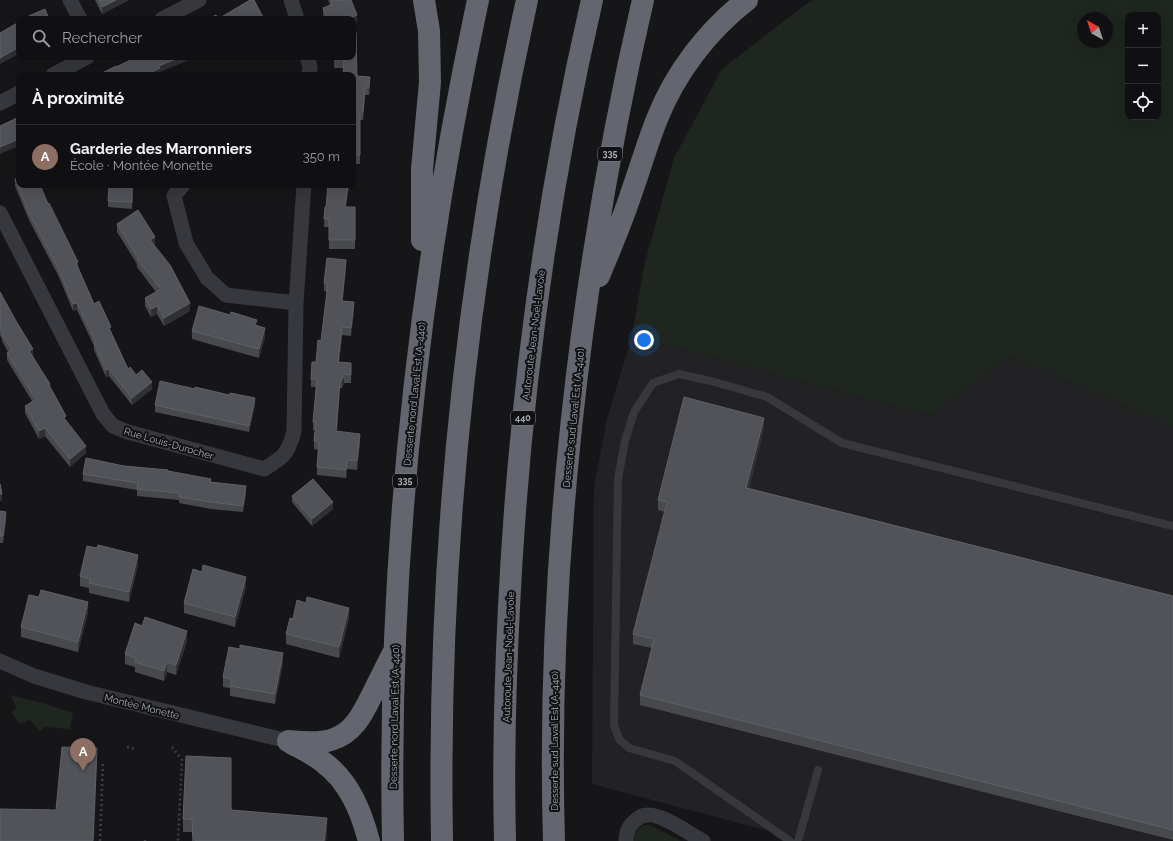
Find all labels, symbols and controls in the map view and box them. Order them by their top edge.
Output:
north arrow [1077,12,1113,48]
map controls [1125,12,1161,120]
button: + [1125,12,1161,48]
search box [16,16,356,60]
icon: search [30,27,52,49]
text: Rechercher [62,29,142,47]
button: − [1125,48,1161,84]
button: locate [1125,84,1161,120]
text: À proximité [32,88,124,108]
text: Garderie des Marronniers [70,140,252,158]
road number: 335 [598,147,622,161]
text: A [41,149,49,164]
text: 350 m [303,149,340,164]
text: École · Montée Monette [70,158,213,173]
street label: Autoroute Jean-Noël-Lavoie [520,269,547,401]
street label: Desserte nord Laval Est (A-440) [401,321,428,466]
your location [634,330,654,350]
street label: Desserte sud Laval Est (A-440) [561,348,586,488]
road number: 440 [511,411,535,425]
street label: Rue Louis-Durocher [123,425,215,462]
road number: 335 [393,474,417,488]
street label: Autoroute Jean-Noël-Lavoie [501,591,516,723]
street label: Desserte nord Laval Est (A-440) [388,644,401,789]
street label: Desserte sud Laval Est (A-440) [549,671,560,811]
street label: Montée Monette [103,692,181,721]
pin: A [70,738,96,771]

